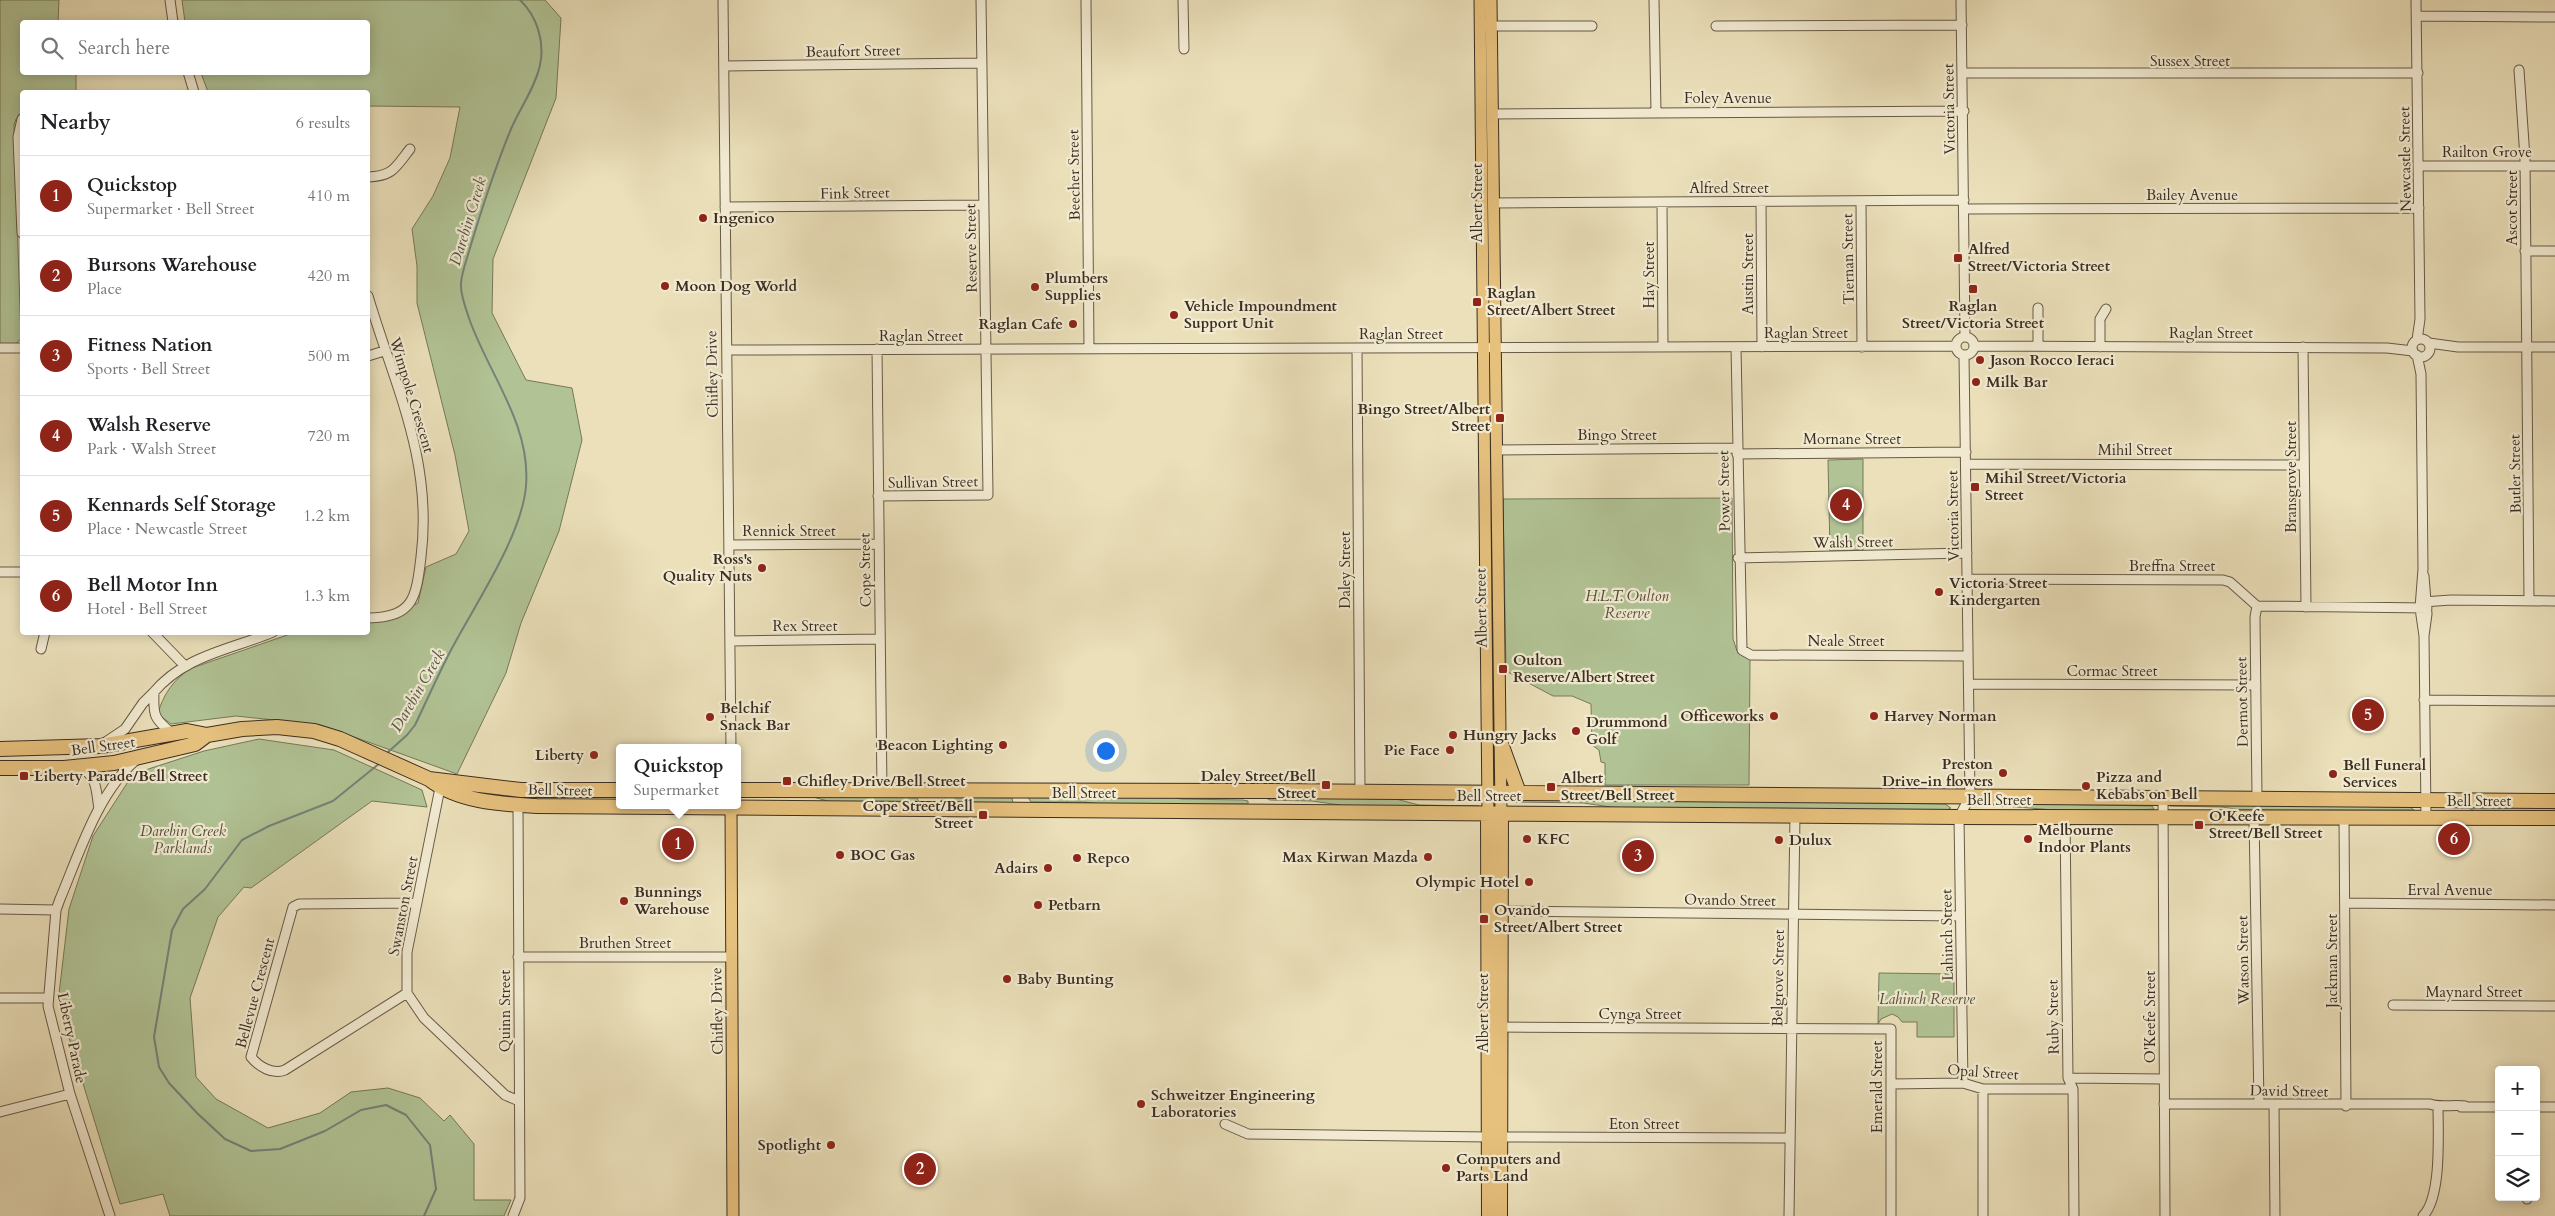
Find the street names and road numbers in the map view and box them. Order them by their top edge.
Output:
street label: Beaufort Street [805,40,901,62]
street label: Sussex Street [2150,51,2230,71]
street label: Victoria Street [1938,63,1960,155]
street label: Foley Avenue [1684,88,1772,108]
street label: Newcastle Street [2394,106,2416,212]
street label: Beecher Street [1063,129,1085,221]
street label: Railton Grove [2442,142,2532,162]
street label: Albert Street [1467,163,1487,243]
street label: Ascot Street [2502,170,2522,246]
street label: Alfred Street [1689,178,1769,198]
street label: Fink Street [820,182,890,204]
street label: Bailey Avenue [2146,185,2238,205]
street label: Reserve Street [960,203,982,293]
street label: Tiernan Street [1837,213,1859,305]
street label: Austin Street [1738,233,1758,315]
street label: Hay Street [1639,241,1659,309]
street label: Raglan Street [1764,323,1848,343]
street label: Raglan Street [2169,323,2253,343]
street label: Raglan Street [1359,324,1443,344]
street label: Raglan Street [879,326,963,346]
street label: Chifley Drive [701,330,723,418]
street label: Wimpole Crescent [385,334,439,456]
street label: Bransgrove Street [2281,421,2301,533]
street label: Bingo Street [1577,425,1657,445]
street label: Mornane Street [1803,429,1901,449]
street label: Butler Street [2504,434,2526,514]
street label: Mihil Street [2098,440,2173,460]
street label: Power Street [1713,450,1735,532]
street label: Victoria Street [1942,470,1964,562]
street label: Sullivan Street [888,471,979,493]
street label: Rennick Street [742,521,836,541]
street label: Daley Street [1335,531,1355,609]
street label: Walsh Street [1812,531,1894,553]
street label: Cope Street [854,532,876,607]
street label: Breffna Street [2129,556,2216,576]
street label: Albert Street [1470,568,1492,648]
street label: Rex Street [773,616,838,636]
street label: Neale Street [1808,631,1885,651]
street label: Dermot Street [2231,657,2253,747]
street label: Cormac Street [2066,661,2158,681]
street label: Bell Street [70,732,137,760]
street label: Bell Street [527,779,593,801]
street label: Bell Street [1052,783,1117,803]
street label: Bell Street [1457,786,1522,806]
street label: Bell Street [1967,790,2032,810]
street label: Bell Street [2447,791,2512,811]
street label: Swanston Street [384,854,423,958]
street label: Erval Avenue [2407,880,2493,900]
street label: Ovando Street [1684,889,1776,911]
street label: Lahinch Street [1936,889,1958,981]
street label: Jackman Street [2322,914,2342,1010]
street label: Watson Street [2232,915,2254,1006]
street label: Belgrove Street [1767,929,1789,1027]
street label: Bruthen Street [579,933,671,953]
street label: Bellevue Crescent [231,935,279,1051]
street label: Chifley Drive [706,967,728,1055]
street label: Quinn Street [495,969,515,1052]
street label: O'Keefe Street [2140,970,2160,1063]
street label: Albert Street [1473,973,1493,1053]
street label: Ruby Street [2042,979,2064,1055]
street label: Maynard Street [2425,982,2523,1002]
street label: Liberty Parade [53,991,91,1085]
street label: Cynga Street [1599,1004,1682,1024]
street label: Emerald Street [1867,1040,1887,1133]
street label: Opal Street [1947,1060,2020,1084]
street label: David Street [2250,1080,2329,1102]
street label: Eton Street [1609,1114,1680,1134]

